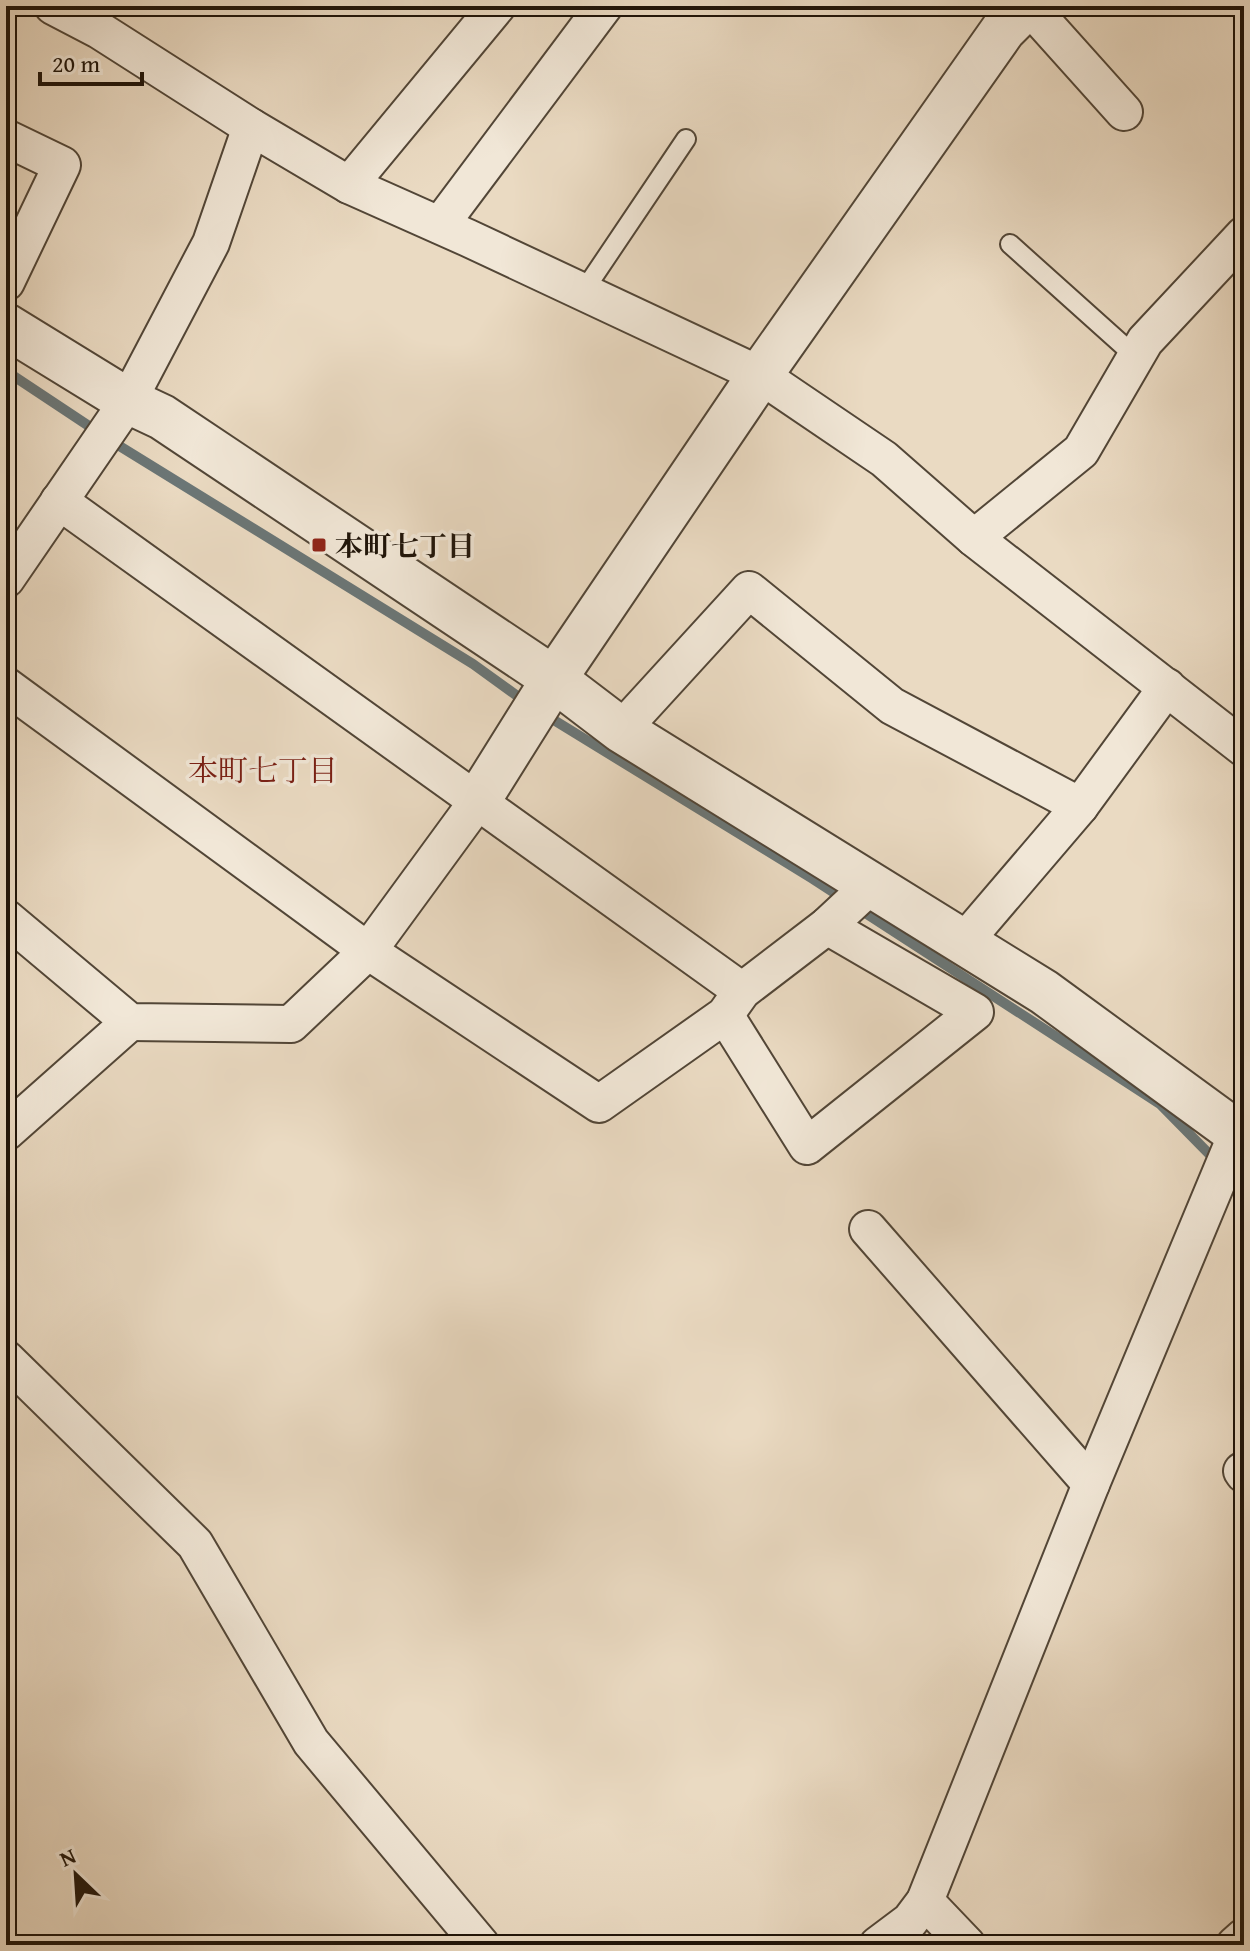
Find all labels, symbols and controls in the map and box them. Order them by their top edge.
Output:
scale bar [40,36,142,86]
text: 20 m [52,46,100,81]
place label: 本町七丁目 [335,525,475,566]
marker: 本町七丁目 [310,536,328,554]
district label: 本町七丁目 [188,748,338,792]
north arrow [36,1835,116,1915]
text: N [54,1839,81,1874]

